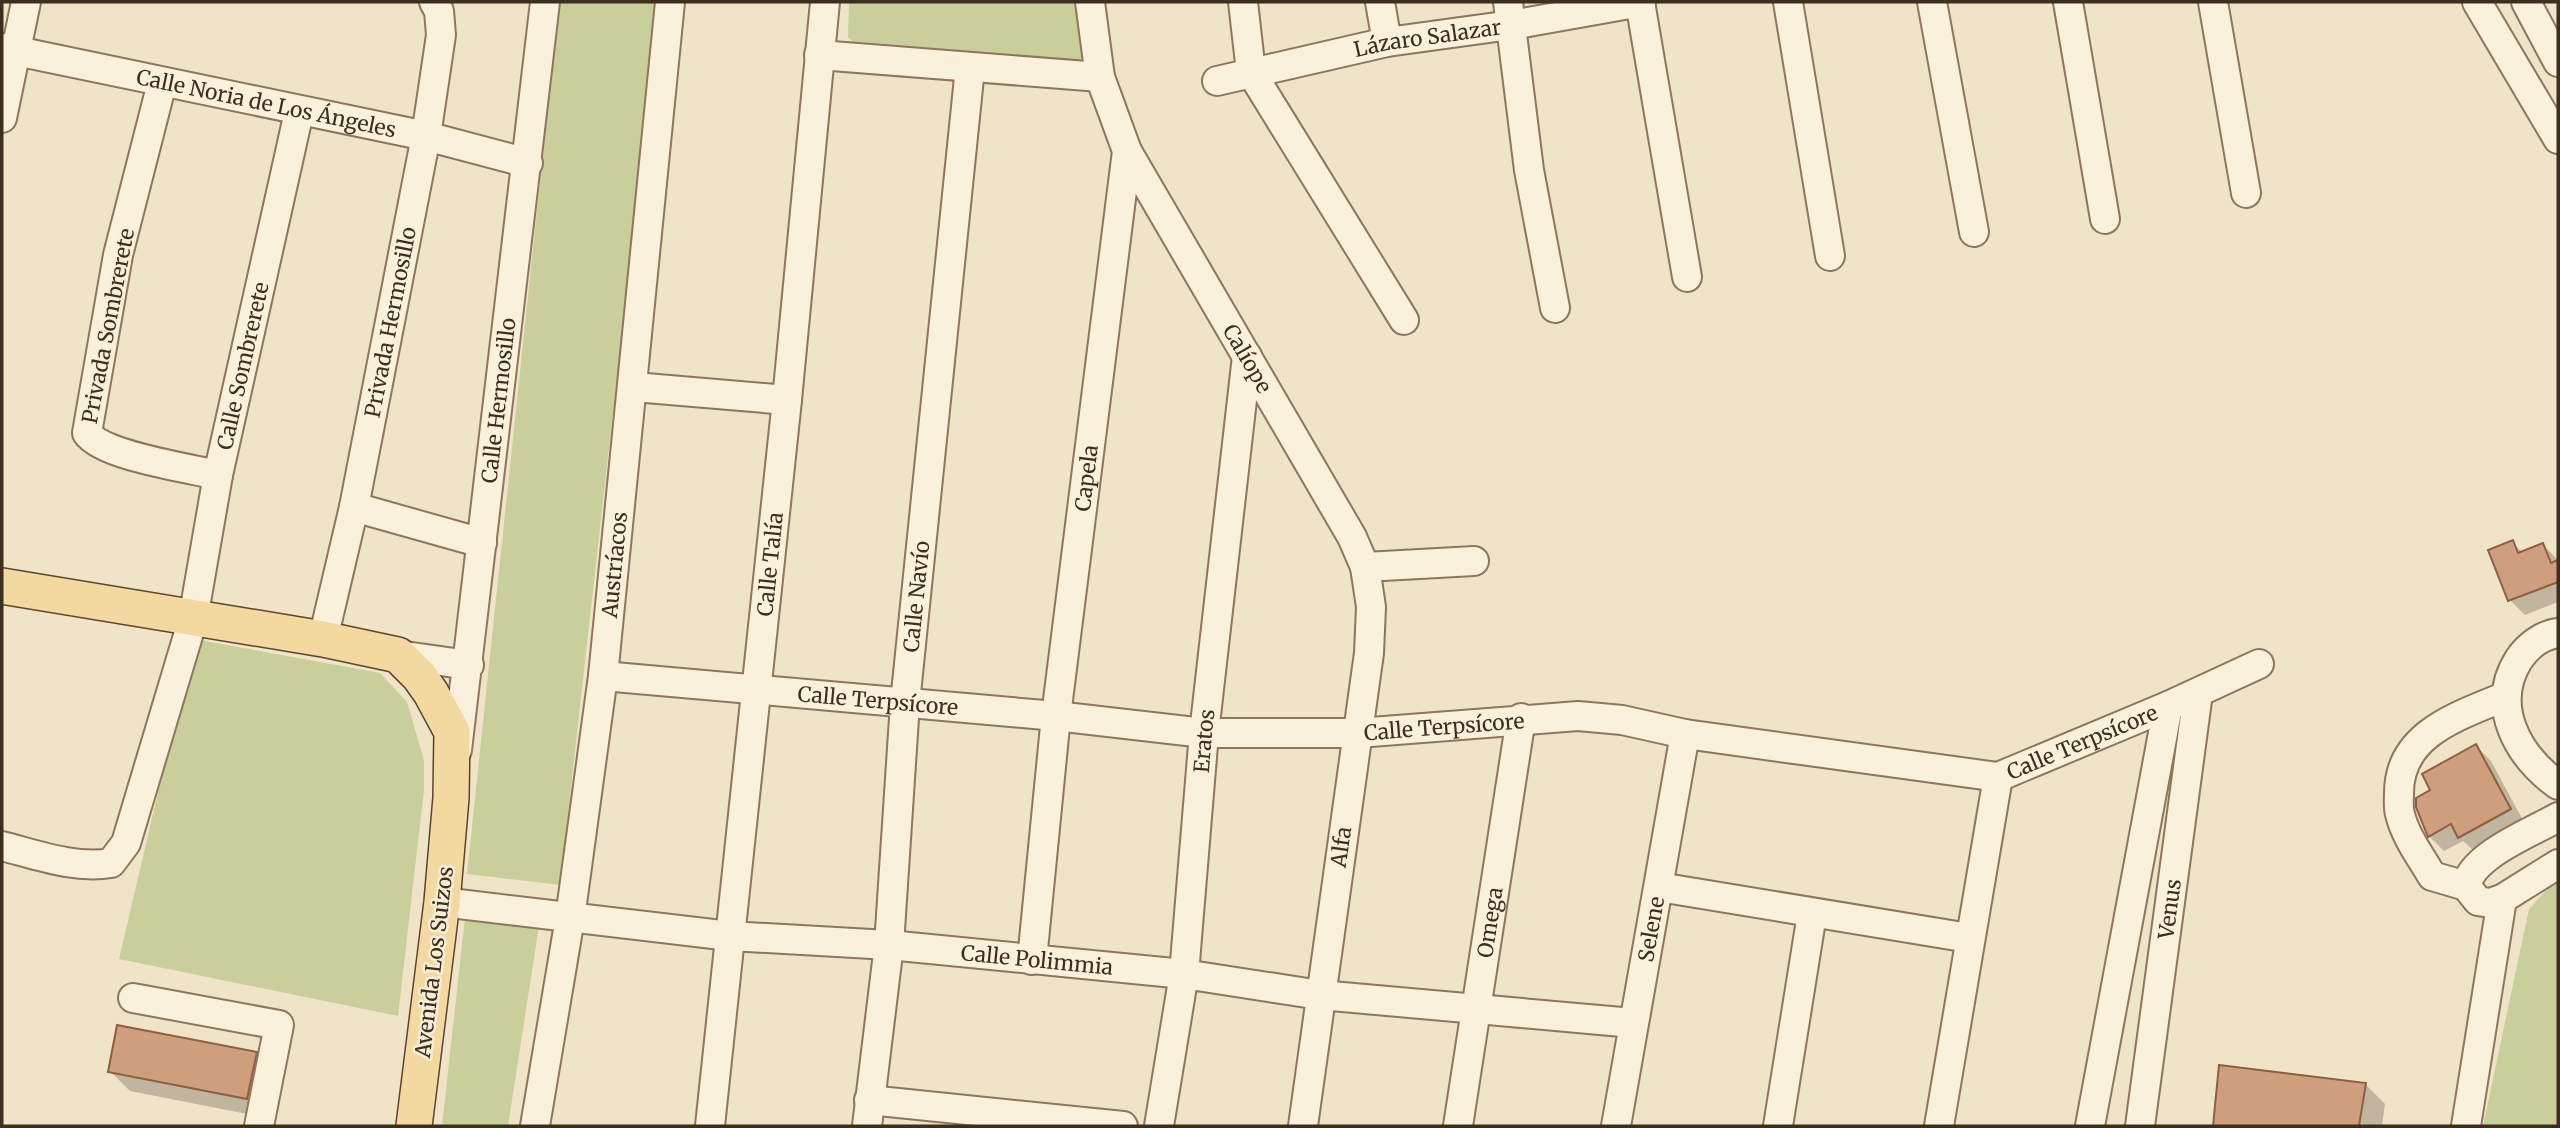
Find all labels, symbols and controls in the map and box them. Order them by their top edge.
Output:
street label: Lázaro Salazar [1351,13,1503,63]
street label: Calle Noria de Los Ángeles [134,63,399,143]
street label: Privada Hermosillo [358,224,422,420]
street label: Privada Sombrerete [76,226,140,426]
street label: Calle Sombrerete [211,279,274,452]
street label: Calle Hermosillo [475,316,521,485]
street label: Calíope [1217,319,1278,398]
street label: Capela [1068,443,1103,513]
street label: Austríacos [595,510,633,620]
street label: Calle Talía [751,511,789,618]
street label: Calle Navío [897,539,935,654]
street label: Calle Terpsícore [797,680,959,721]
street label: Calle Terpsícore [2002,698,2161,785]
street label: Eratos [1187,707,1220,774]
street label: Calle Terpsícore [1363,707,1525,746]
street label: Alfa [1325,825,1357,870]
street label: Avenida Los Suizos [409,865,459,1060]
street label: Venus [2152,877,2186,942]
street label: Omega [1471,885,1508,960]
street label: Selene [1632,894,1670,964]
street label: Calle Polimmia [960,939,1114,980]

